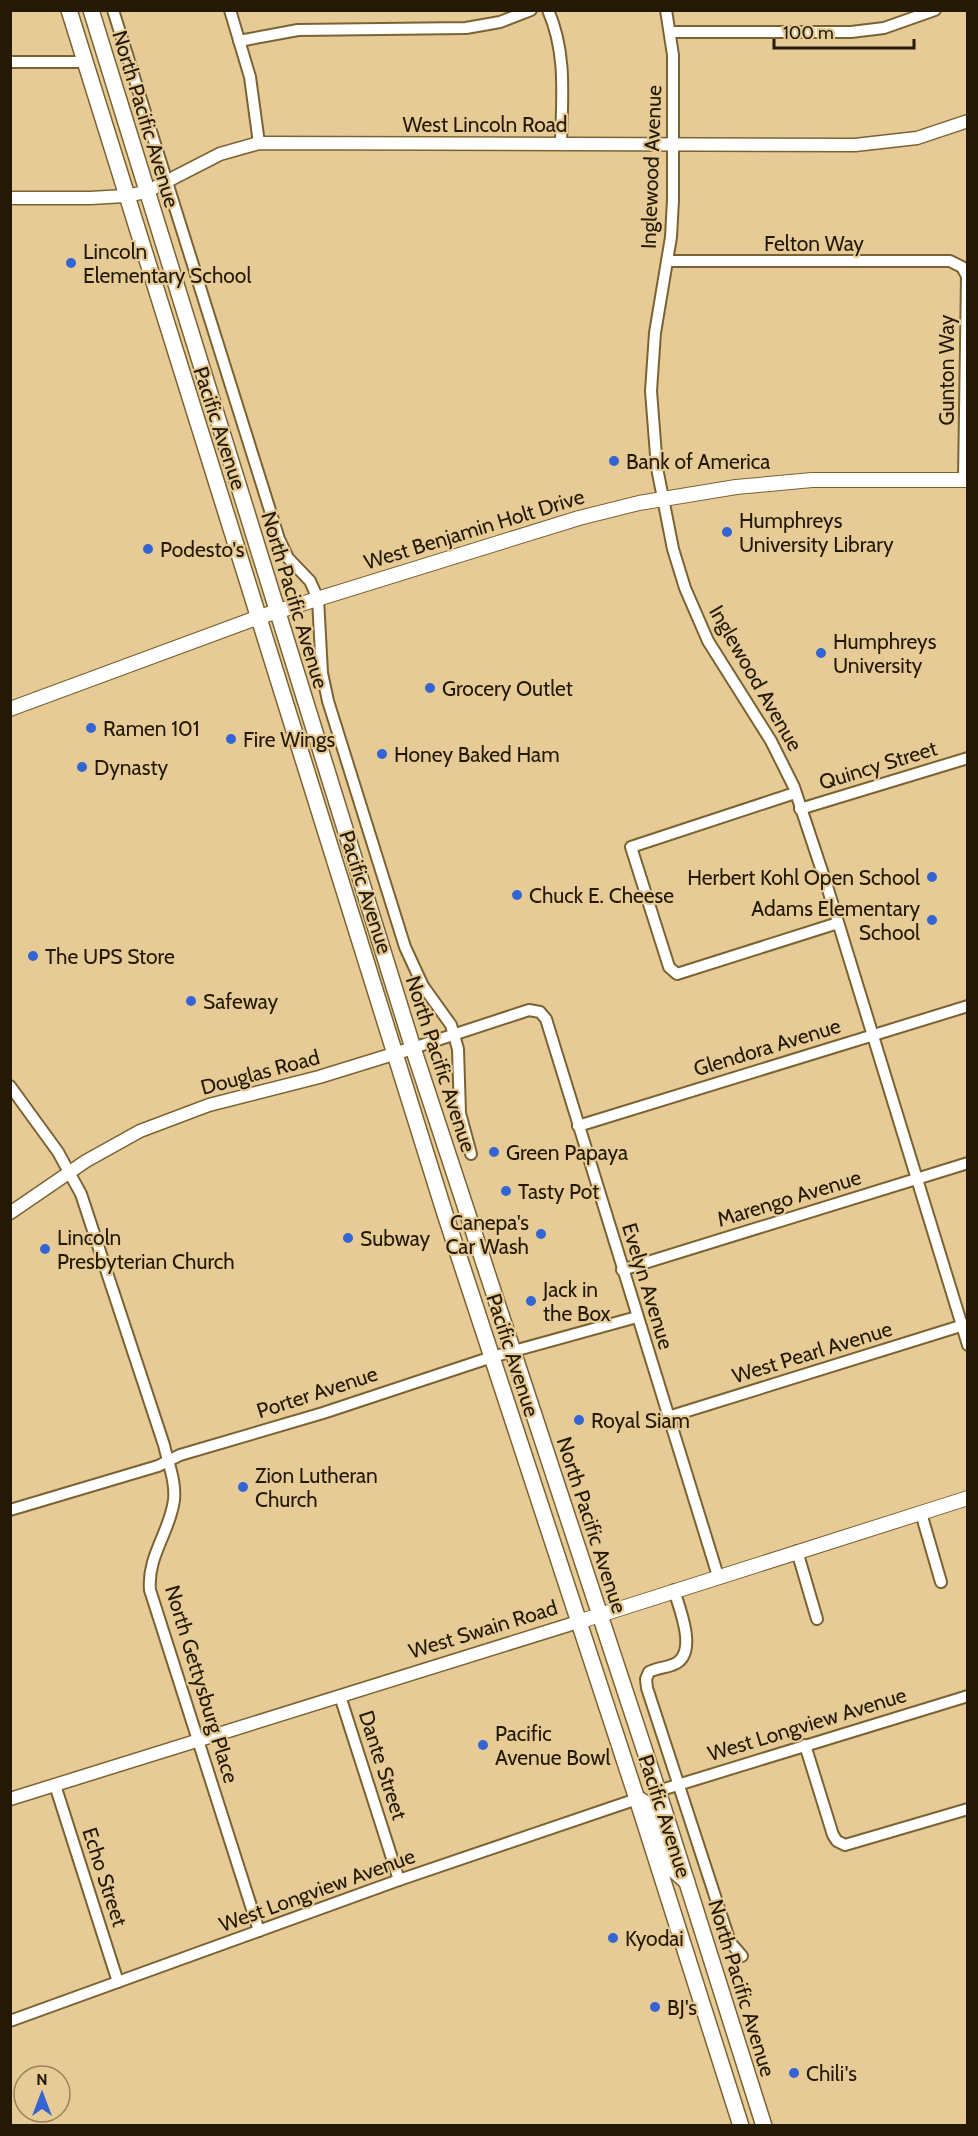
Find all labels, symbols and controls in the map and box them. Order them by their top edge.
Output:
scale bar [774,12,914,50]
text: 100 m [783,22,834,44]
street label: North Pacific Avenue [107,27,185,211]
street label: Inglewood Avenue [636,84,666,249]
street label: West Lincoln Road [403,112,567,137]
street label: Felton Way [764,231,864,256]
place label: Lincoln Elementary School [83,239,251,288]
marker: Lincoln Elementary School [64,256,78,270]
street label: Gunton Way [934,314,959,425]
street label: Pacific Avenue [188,363,252,493]
place label: Bank of America [626,449,770,474]
marker: Bank of America [607,454,621,468]
street label: West Benjamin Holt Drive [361,483,588,575]
street label: North Pacific Avenue [256,508,334,692]
place label: Humphreys University Library [739,508,894,557]
marker: Humphreys University Library [720,525,734,539]
place label: Podesto's [160,537,245,562]
marker: Podesto's [141,542,155,556]
street label: Inglewood Avenue [704,601,808,756]
place label: Humphreys University [833,629,937,678]
marker: Humphreys University [814,646,828,660]
place label: Grocery Outlet [442,676,573,701]
marker: Grocery Outlet [423,681,437,695]
place label: Ramen 101 [103,716,200,741]
marker: Ramen 101 [84,721,98,735]
place label: Fire Wings [243,727,336,752]
marker: Fire Wings [224,732,238,746]
street label: Quincy Street [816,735,940,795]
place label: Honey Baked Ham [394,742,560,767]
marker: Honey Baked Ham [375,747,389,761]
place label: Dynasty [94,755,168,780]
marker: Dynasty [75,760,89,774]
street label: Pacific Avenue [334,827,398,957]
place label: Herbert Kohl Open School [687,865,920,890]
marker: Herbert Kohl Open School [925,870,939,884]
place label: Chuck E. Cheese [529,883,674,908]
marker: Chuck E. Cheese [510,888,524,902]
place label: Adams Elementary School [751,896,920,945]
marker: Adams Elementary School [925,913,939,927]
place label: The UPS Store [45,944,175,969]
marker: The UPS Store [26,949,40,963]
street label: North Pacific Avenue [401,973,481,1156]
place label: Safeway [203,989,279,1014]
marker: Safeway [184,994,198,1008]
street label: Glendora Avenue [690,1013,844,1081]
street label: Douglas Road [198,1044,322,1100]
place label: Green Papaya [506,1140,628,1165]
marker: Green Papaya [487,1145,501,1159]
street label: Marengo Avenue [714,1164,864,1232]
place label: Tasty Pot [518,1179,599,1204]
marker: Tasty Pot [499,1184,513,1198]
place label: Canepa's Car Wash [445,1210,529,1259]
street label: Evelyn Avenue [617,1220,679,1352]
place label: Lincoln Presbyterian Church [57,1225,235,1274]
place label: Subway [360,1226,430,1251]
marker: Canepa's Car Wash [534,1227,548,1241]
marker: Subway [341,1231,355,1245]
marker: Lincoln Presbyterian Church [38,1242,52,1256]
place label: Jack in the Box [542,1277,611,1326]
street label: Pacific Avenue [481,1290,545,1420]
marker: Jack in the Box [524,1294,538,1308]
street label: West Pearl Avenue [729,1316,895,1388]
street label: Porter Avenue [253,1361,381,1423]
place label: Royal Siam [591,1408,690,1433]
marker: Royal Siam [572,1413,586,1427]
street label: North Pacific Avenue [552,1434,632,1617]
place label: Zion Lutheran Church [255,1463,378,1512]
marker: Zion Lutheran Church [236,1480,250,1494]
street label: North Gettysburg Place [160,1582,244,1786]
street label: West Swain Road [406,1595,560,1663]
street label: West Longview Avenue [705,1682,910,1766]
street label: Dante Street [354,1707,412,1823]
place label: Pacific Avenue Bowl [495,1721,611,1770]
marker: Pacific Avenue Bowl [476,1738,490,1752]
street label: Pacific Avenue [633,1751,697,1881]
street label: Echo Street [77,1824,133,1930]
street label: West Longview Avenue [216,1843,418,1937]
street label: North Pacific Avenue [703,1896,781,2080]
place label: Kyodai [625,1926,684,1951]
marker: Kyodai [606,1931,620,1945]
place label: BJ's [667,1995,697,2020]
marker: BJ's [648,2000,662,2014]
place label: Chili's [806,2061,857,2086]
north arrow [12,2064,72,2124]
marker: Chili's [787,2066,801,2080]
text: N [36,2070,48,2089]

